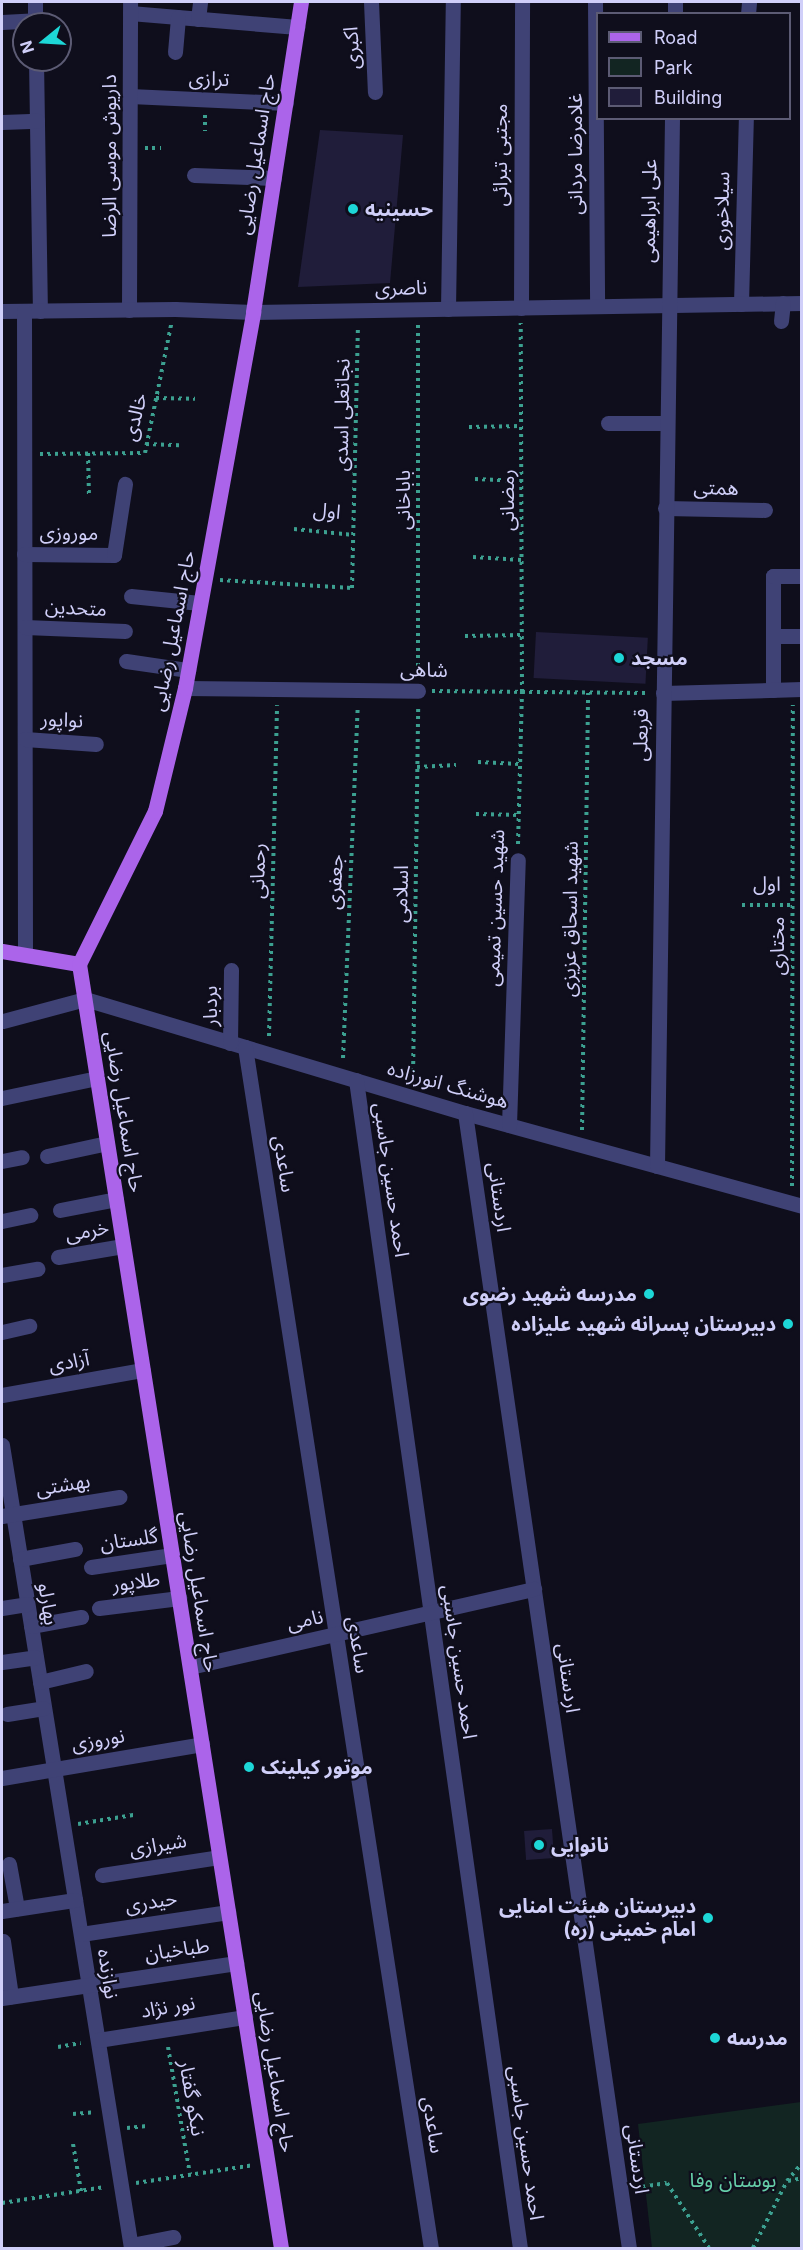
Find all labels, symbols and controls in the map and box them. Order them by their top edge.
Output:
north arrow [12,12,72,72]
legend [596,12,791,120]
street label: اکبری [339,26,365,70]
text: Road [654,27,697,48]
text: N [15,38,38,56]
text: Park [654,57,693,78]
street label: ترازی [188,66,230,92]
street label: حاج اسماعیل رضایی [231,72,281,236]
street label: داریوش موسی الرضا [97,74,121,238]
text: Building [654,87,722,108]
street label: غلامرضا مردانی [563,93,587,215]
street label: مجتبی تبرائی [488,103,512,207]
street label: علی ابراهیمی [636,159,662,263]
street label: سیلاخوری [709,171,735,251]
place label: حسینیه [365,197,433,221]
marker: حسینیه [346,202,360,216]
street label: ناصری [375,276,427,300]
street label: نجاتعلی اسدی [329,358,355,472]
street label: خالدی [117,390,153,444]
street label: رمضانی [495,469,519,531]
street label: باباخانی [391,470,415,530]
street label: همتی [693,476,739,500]
street label: اول [312,498,342,524]
street label: موروزی [39,520,99,546]
street label: حاج اسماعیل رضایی [146,549,200,713]
street label: متحدین [44,594,108,622]
place label: مسجد [631,646,688,670]
marker: مسجد [612,651,626,665]
street label: شاهی [400,658,448,682]
street label: نواپور [40,707,84,733]
street label: قربعلی [629,708,653,762]
street label: شهید حسین تمیمی [480,829,510,987]
street label: شهید اسحاق عزیزی [557,841,583,997]
street label: رحمانی [246,843,270,899]
street label: جعفری [322,854,348,910]
street label: اسلامی [388,865,414,923]
street label: اول [753,872,781,896]
street label: مختاری [765,916,789,976]
street label: بردبار [198,986,222,1026]
street label: حاج اسماعیل رضایی [99,1030,149,1194]
street label: هوشنگ انورزاده [385,1056,511,1114]
street label: احمد حسین جاسبی [368,1101,414,1259]
street label: ساعدی [268,1134,300,1194]
street label: اردستانی [482,1161,516,1233]
street label: خرمی [63,1215,111,1247]
place label: مدرسه شهید رضوی [463,1282,637,1306]
marker: مدرسه شهید رضوی [642,1287,656,1301]
place label: دبیرستان پسرانه شهید علیزاده [511,1312,776,1336]
marker: دبیرستان پسرانه شهید علیزاده [781,1317,795,1331]
street label: آزادی [47,1347,91,1377]
street label: بهشتی [34,1469,92,1501]
street label: حاج اسماعیل رضایی [174,1510,224,1674]
street label: گلستان [99,1524,159,1556]
street label: طلاپور [111,1567,161,1597]
street label: بهارلو [33,1581,63,1627]
street label: احمد حسین جاسبی [436,1583,482,1741]
street label: نامی [285,1604,325,1636]
street label: ساعدی [342,1615,374,1675]
street label: اردستانی [551,1642,585,1714]
street label: نوروزی [70,1724,126,1756]
place label: موتور کیلینک [261,1755,373,1779]
marker: موتور کیلینک [242,1760,256,1774]
street label: شیرازی [128,1829,188,1861]
place label: نانوایی [551,1833,609,1857]
marker: نانوایی [532,1838,546,1852]
street label: حیدری [123,1886,179,1918]
place label: دبیرستان هیئت امنایی امام خمینی (ره) [499,1894,696,1941]
marker: دبیرستان هیئت امنایی امام خمینی (ره) [701,1911,715,1925]
street label: طباخیان [143,1934,211,1966]
street label: نوازنده [92,1947,124,2001]
street label: حاج اسماعیل رضایی [250,1990,300,2154]
street label: نور نژاد [139,1991,197,2023]
place label: مدرسه [727,2026,788,2050]
marker: مدرسه [708,2031,722,2045]
street label: نیکو گفتار [174,2058,210,2138]
street label: احمد حسین جاسبی [503,2064,549,2222]
street label: ساعدی [417,2095,449,2155]
street label: اردستانی [620,2123,654,2195]
park label: بوستان وفا [690,2168,776,2192]

